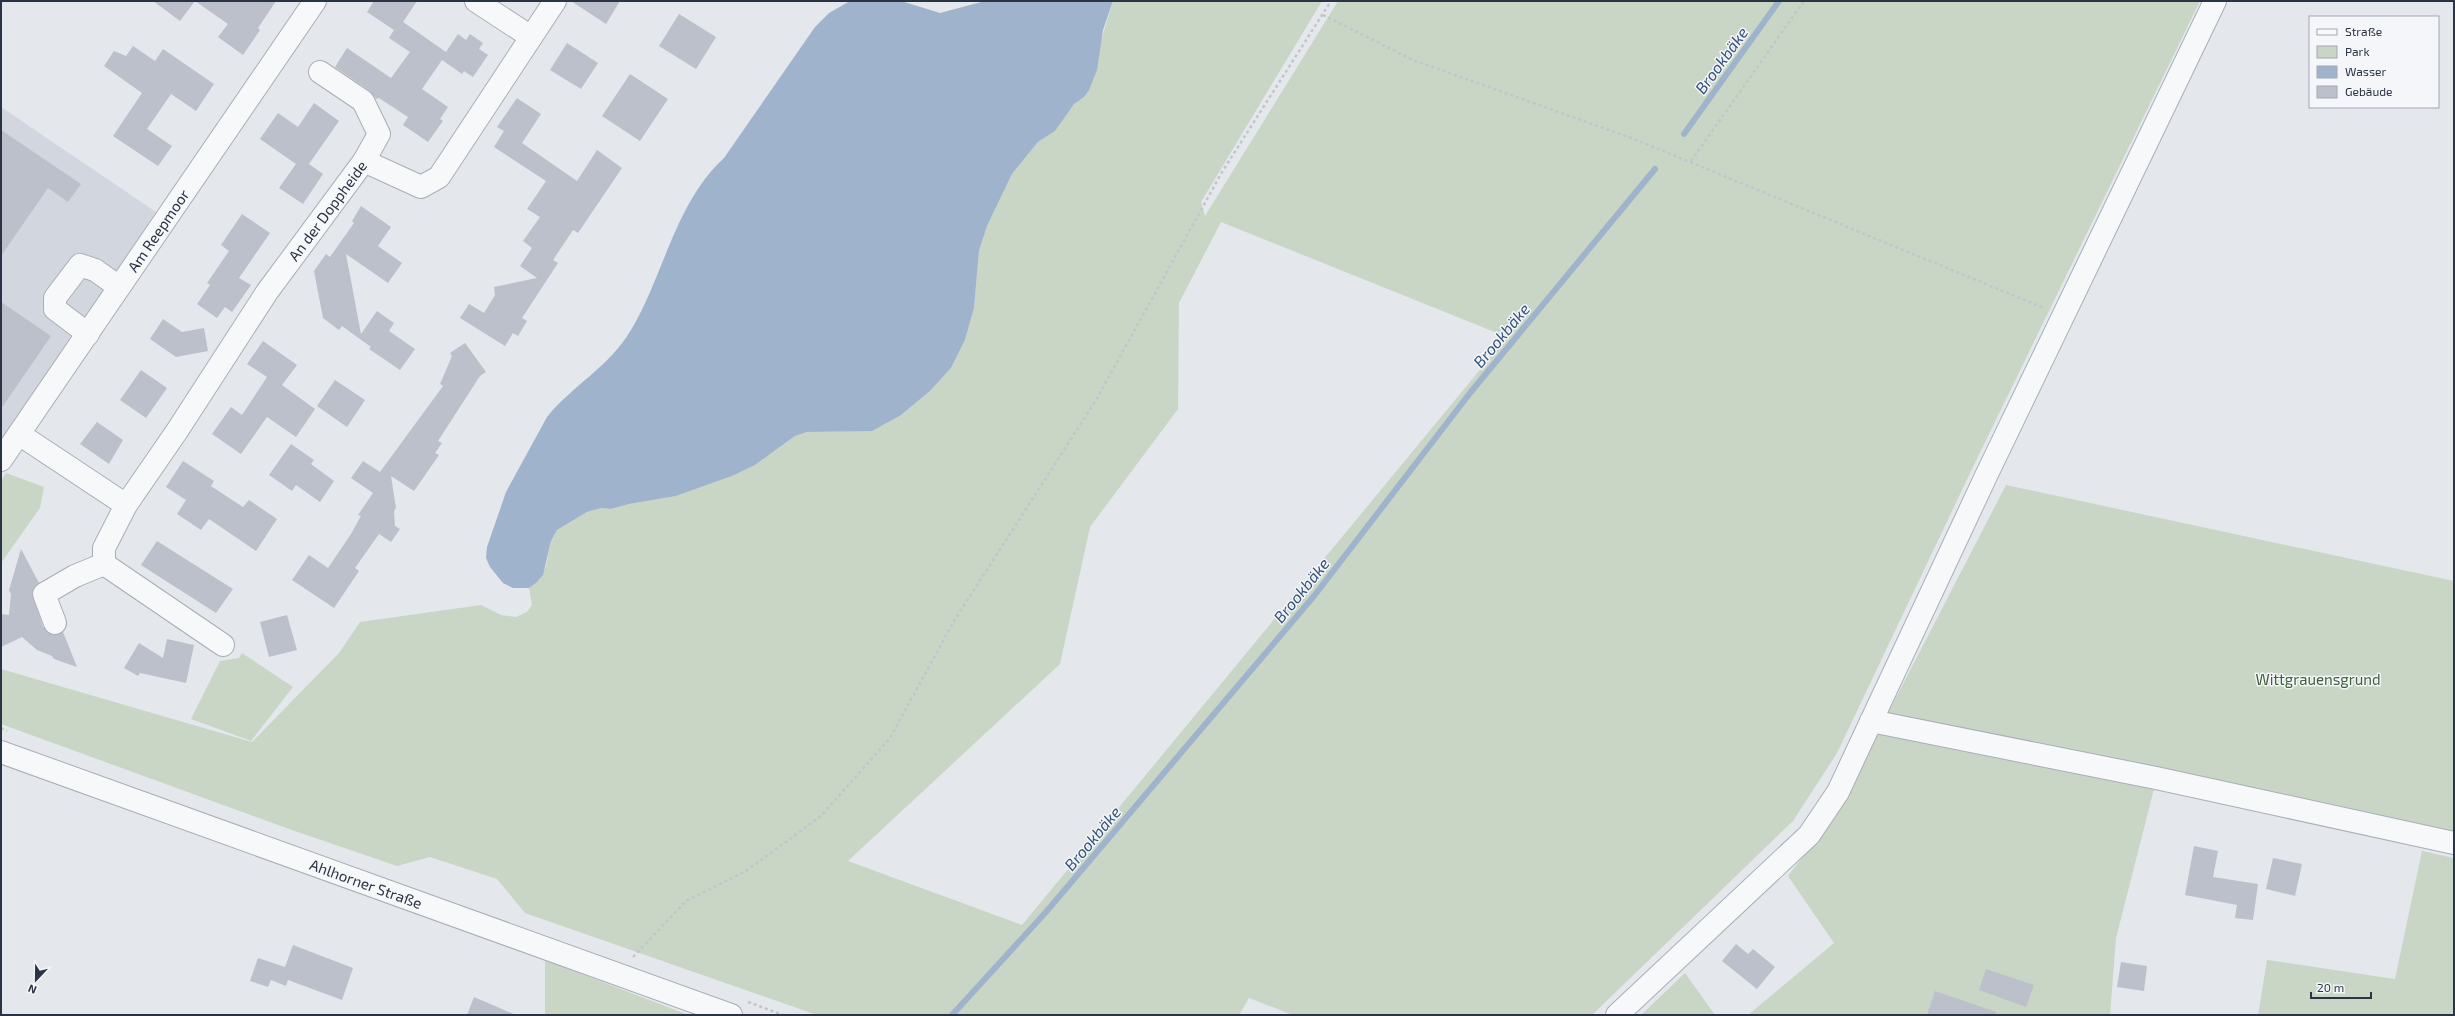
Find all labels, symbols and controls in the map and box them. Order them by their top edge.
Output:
legend [2309,16,2439,108]
water label: Brookbäke [1690,23,1752,97]
text: Straße [2345,24,2382,38]
text: Park [2345,44,2370,58]
text: Wasser [2345,64,2386,78]
text: Gebäude [2345,84,2393,98]
street label: An der Doppheide [284,157,370,264]
street label: Am Reepmoor [123,186,193,275]
water label: Brookbäke [1469,299,1533,371]
water label: Brookbäke [1269,554,1333,626]
park label: Wittgrauensgrund [2255,670,2381,688]
water label: Brookbäke [1060,802,1124,874]
street label: Ahlhorner Straße [307,855,425,912]
north arrow [16,960,56,1000]
scale bar [2311,974,2371,1000]
text: 20 m [2317,980,2344,994]
text: N [26,982,38,997]

